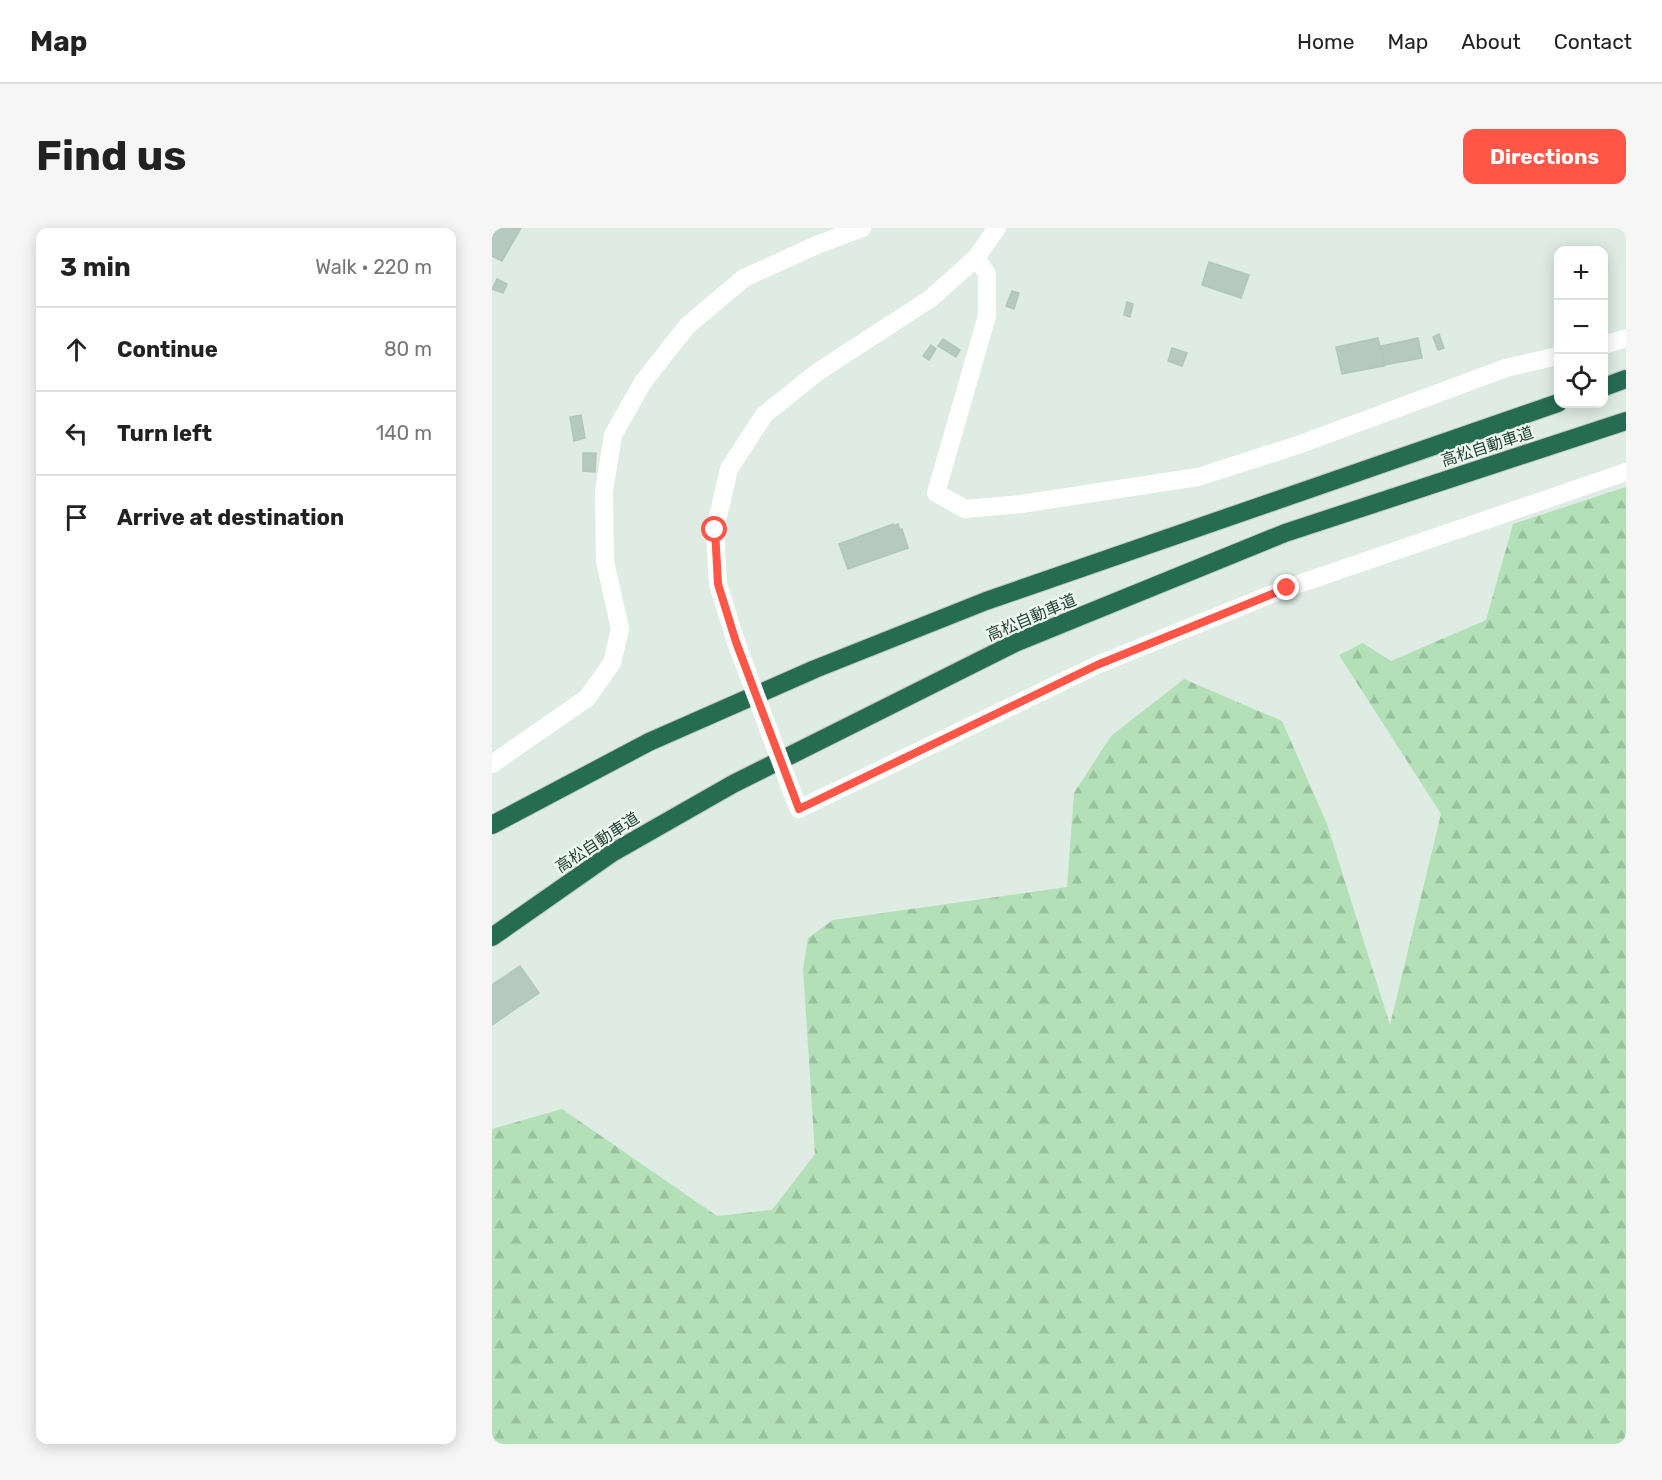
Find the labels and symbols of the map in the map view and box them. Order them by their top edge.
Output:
street label: 高松自動車道 [1439,423,1536,470]
route start [701,516,727,542]
route end [1273,574,1299,600]
street label: 高松自動車道 [983,590,1079,645]
street label: 高松自動車道 [552,808,643,877]

